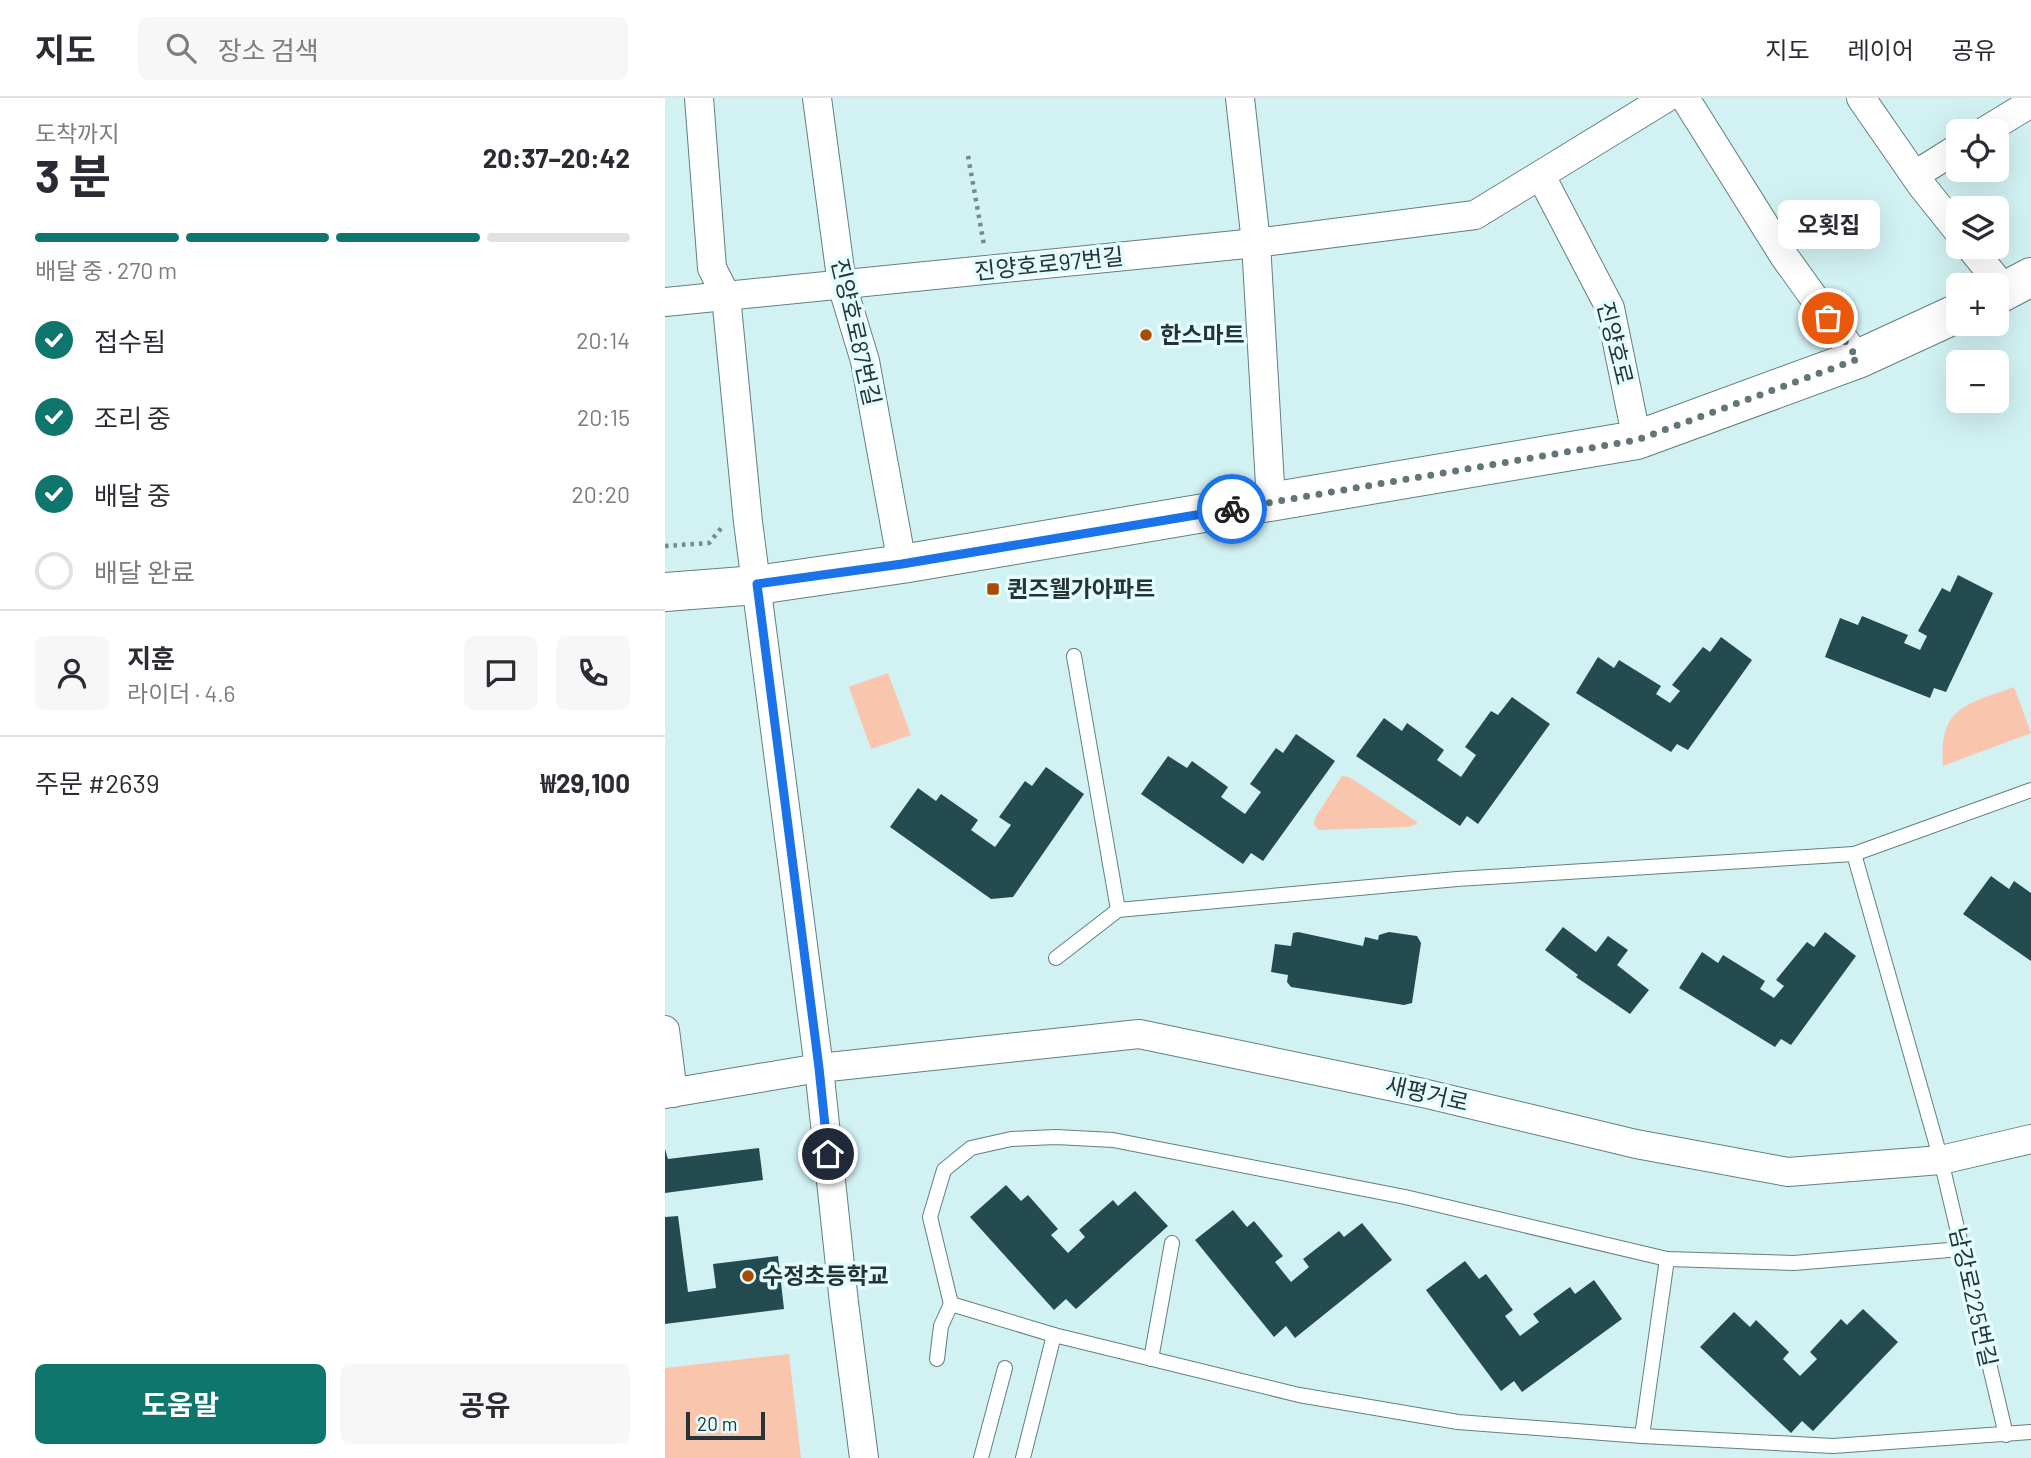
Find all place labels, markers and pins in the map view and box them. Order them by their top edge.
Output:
callout: 오횟집 [1777,199,1879,248]
pin [1798,288,1858,348]
place label: 한스마트 [1160,320,1245,348]
marker: 한스마트 [1138,327,1154,343]
place label: 퀸즈웰가아파트 [1007,574,1155,602]
marker: 퀸즈웰가아파트 [985,581,1001,597]
pin [798,1124,858,1184]
place label: 수정초등학교 [762,1261,889,1289]
marker: 수정초등학교 [740,1268,756,1284]

